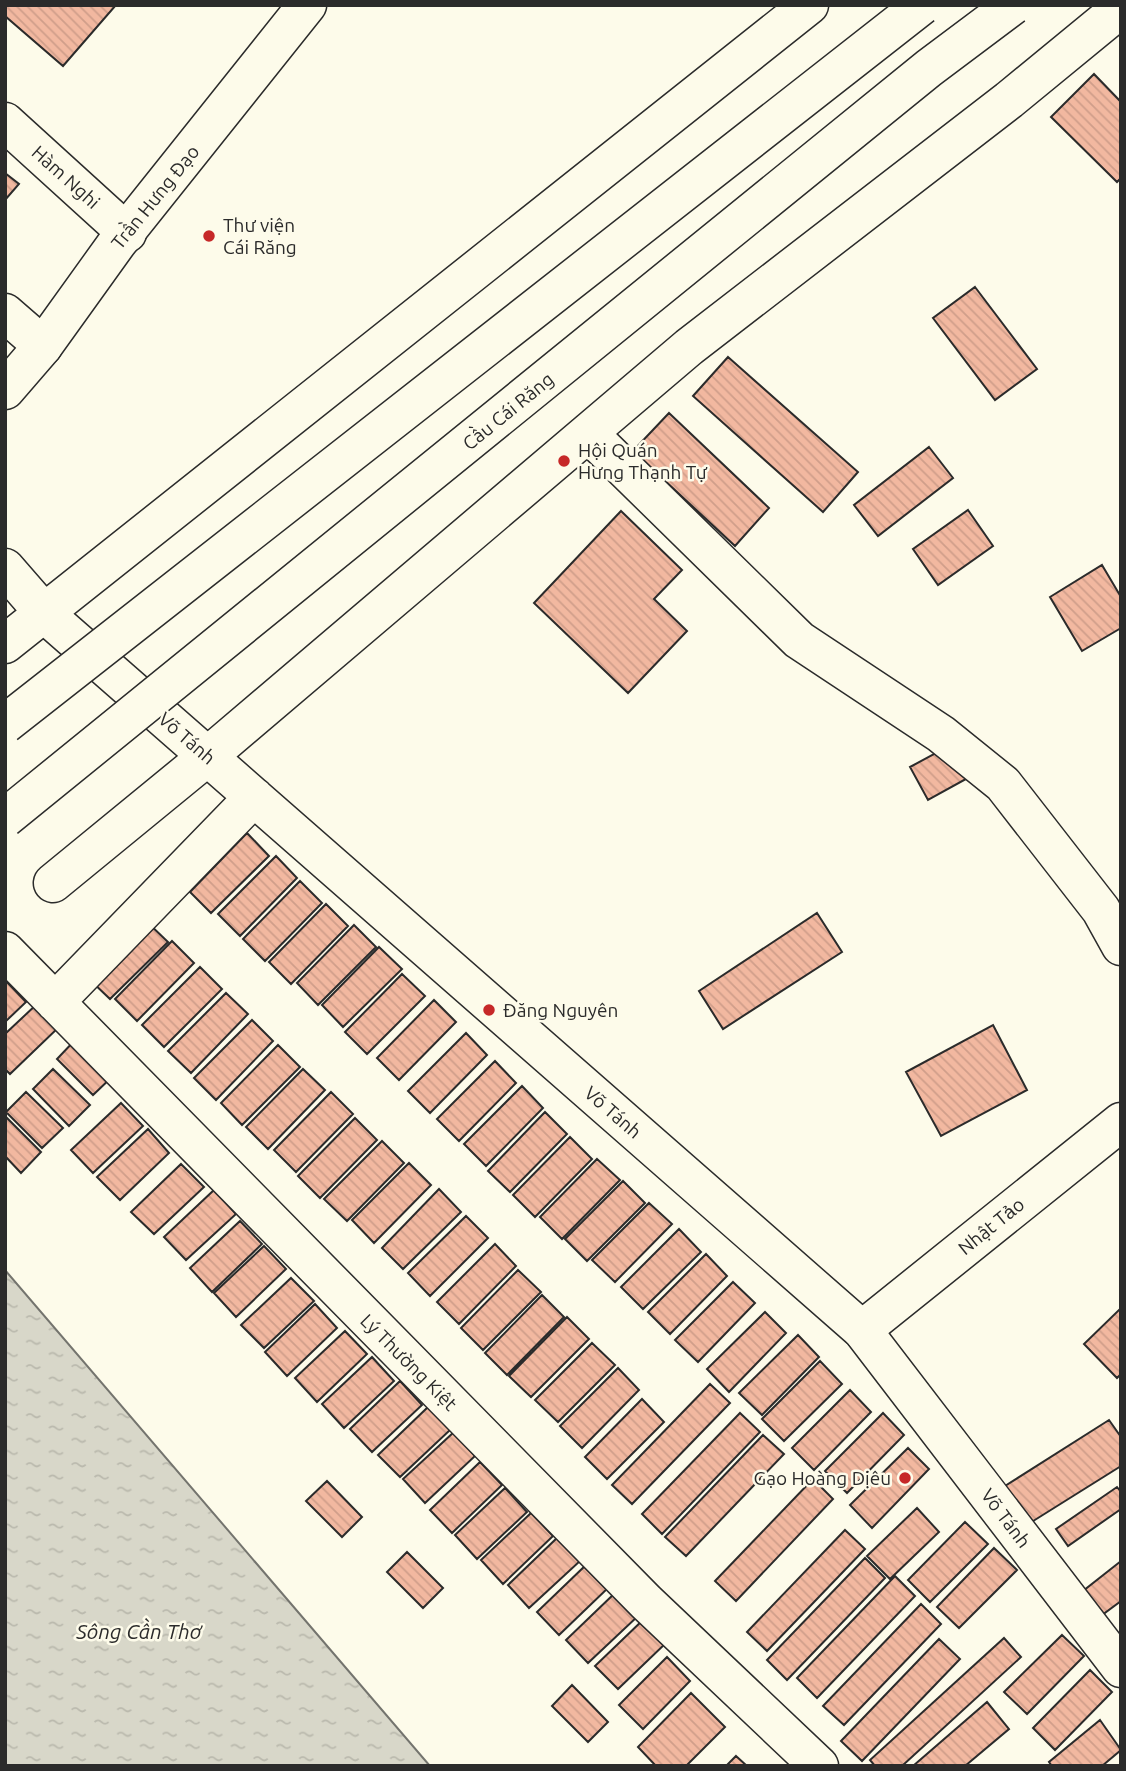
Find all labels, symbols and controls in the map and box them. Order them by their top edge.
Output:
street label: Trần Hưng Đạo [105,140,204,253]
street label: Hàm Nghi [28,141,104,213]
place label: Thư viện Cái Răng [223,214,297,258]
marker: Thư viện Cái Răng [201,228,217,244]
street label: Cầu Cái Răng [457,366,558,454]
place label: Hội Quán Hưng Thạnh Tự [578,439,708,483]
marker: Hội Quán Hưng Thạnh Tự [556,453,572,469]
street label: Võ Tánh [154,707,220,769]
place label: Đăng Nguyên [503,999,618,1021]
marker: Đăng Nguyên [481,1002,497,1018]
street label: Võ Tánh [580,1081,646,1143]
street label: Nhật Tảo [954,1193,1028,1259]
street label: Lý Thường Kiệt [356,1309,462,1415]
place label: Gạo Hoàng Dịêu [754,1467,891,1489]
marker: Gạo Hoàng Dịêu [897,1470,913,1486]
street label: Võ Tánh [977,1484,1035,1552]
water label: Sông Cần Thơ [75,1617,204,1643]

